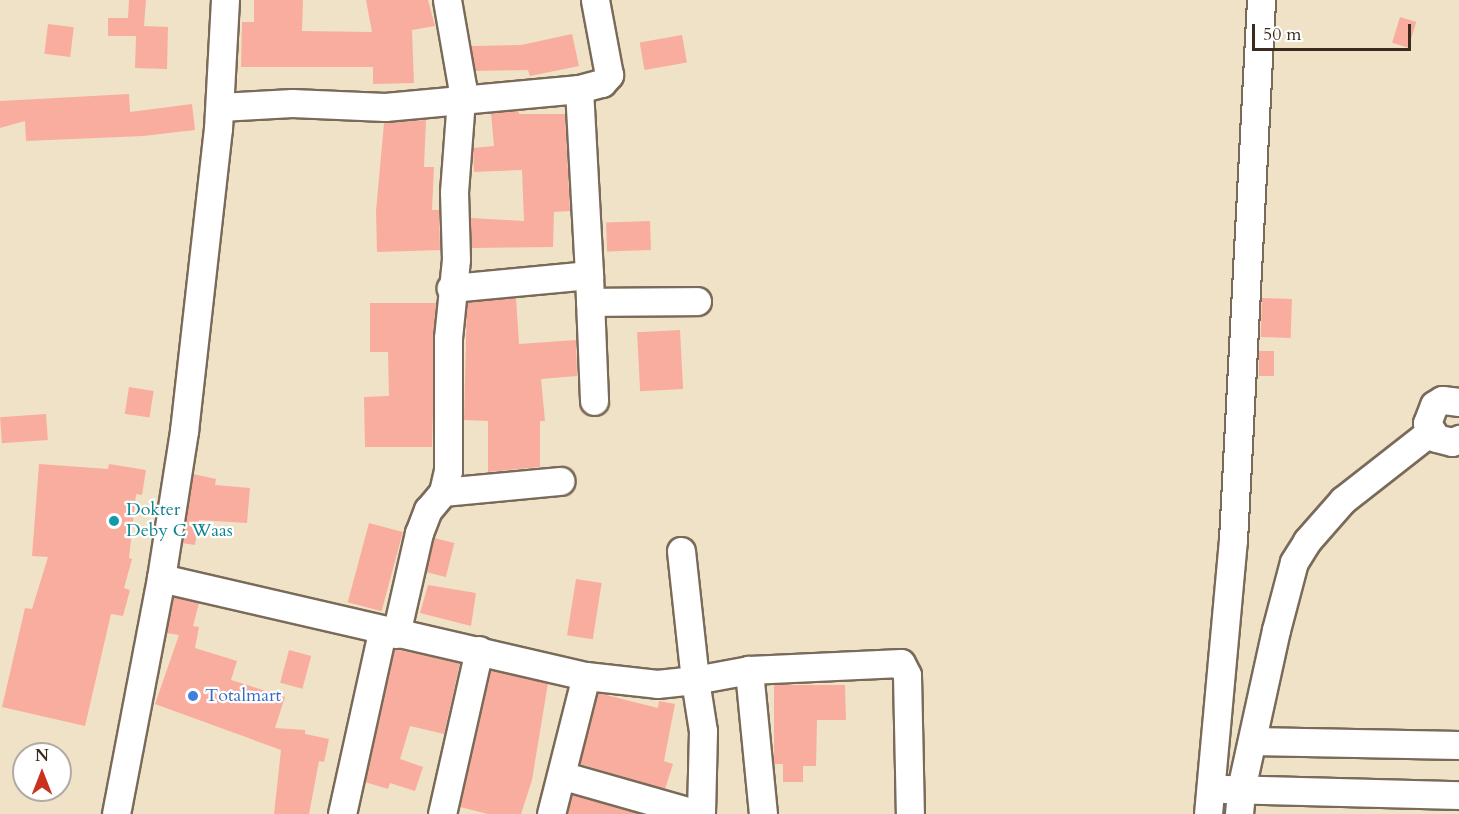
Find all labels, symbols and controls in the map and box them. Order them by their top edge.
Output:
scale bar [1255,12,1414,50]
text: 50 m [1263,22,1302,47]
place label: Dokter Deby C Waas [126,500,233,542]
marker: Dokter Deby C Waas [107,514,121,528]
place label: Totalmart [205,685,281,707]
marker: Totalmart [186,689,200,703]
north arrow [12,742,72,802]
text: N [35,745,49,767]

